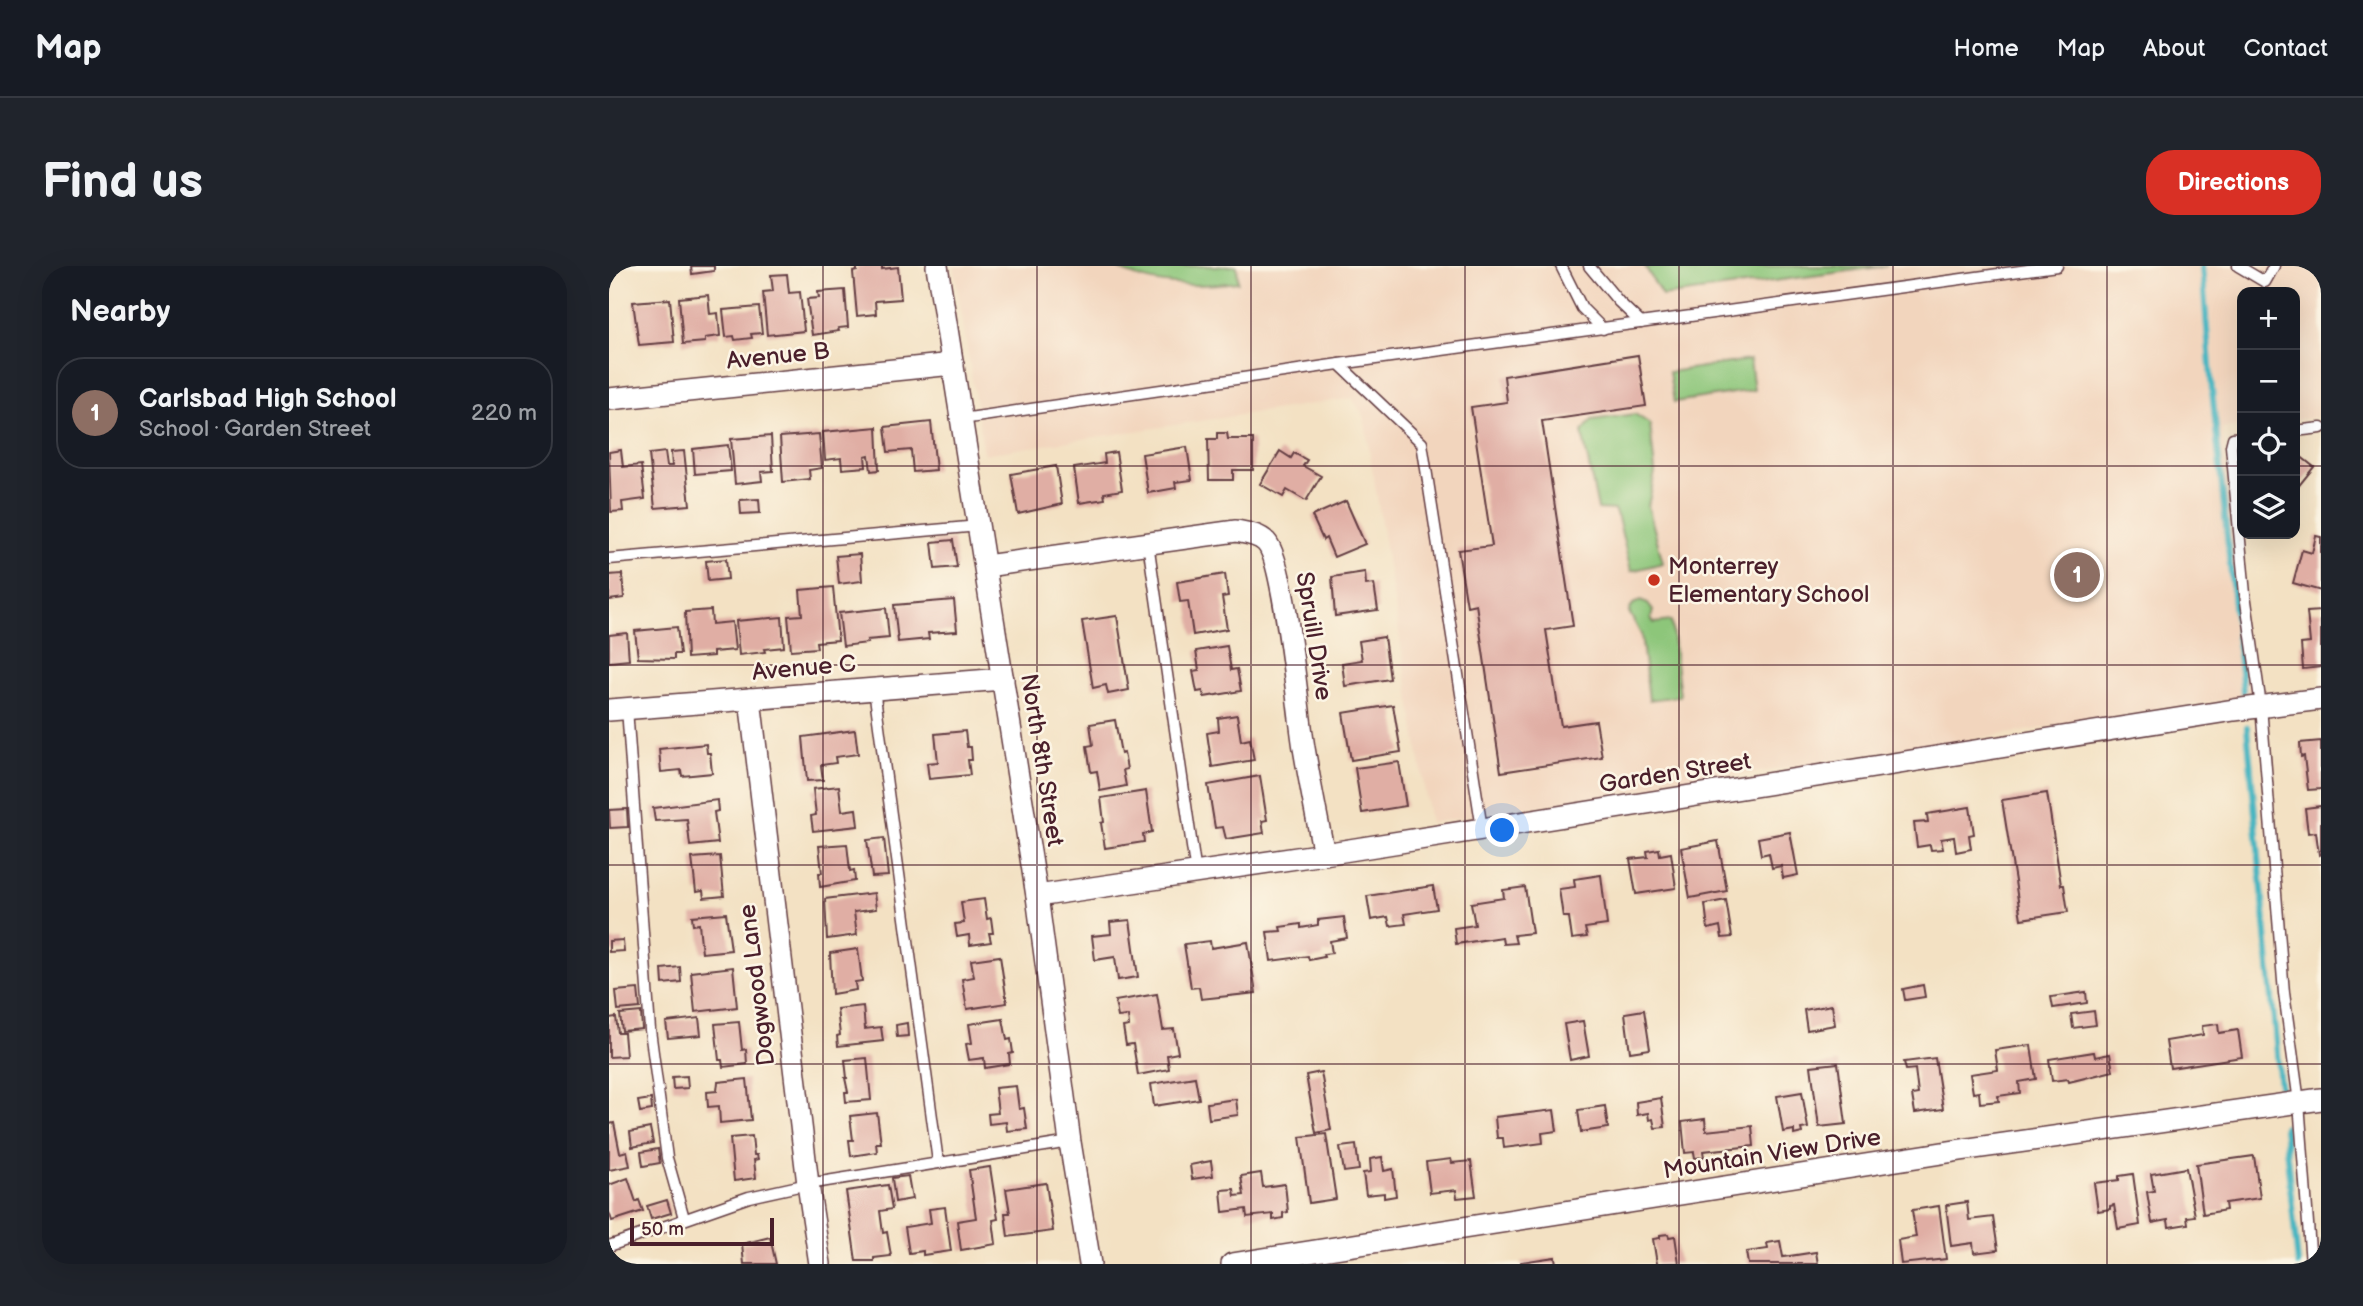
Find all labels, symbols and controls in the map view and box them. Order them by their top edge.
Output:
text: Map [35,28,101,68]
text: Home [1954,34,2019,63]
text: Map [2057,34,2105,63]
text: About [2143,34,2205,63]
text: Contact [2243,34,2328,63]
button: Directions [2146,150,2321,215]
text: Find us [42,153,203,212]
map controls [2237,287,2300,539]
button: + [2237,287,2300,350]
text: Nearby [70,294,170,330]
street label: Avenue B [725,336,831,376]
button: − [2237,350,2300,413]
text: Carlsbad High School [139,384,396,415]
text: 1 [90,399,100,427]
text: 220 m [471,399,537,427]
button: locate [2237,413,2300,476]
text: School · Garden Street [139,415,371,443]
button: layers [2237,476,2300,539]
pin: 1 [2054,549,2100,601]
place label: Monterrey Elementary School [1668,552,1869,609]
street label: Spruill Drive [1290,570,1338,702]
marker: Monterrey Elementary School [1646,572,1662,588]
street label: Avenue C [751,649,857,687]
street label: North 8th Street [1014,672,1070,849]
street label: Garden Street [1597,747,1754,799]
your location [1485,813,1519,847]
street label: Dogwood Lane [733,903,781,1067]
street label: Mountain View Drive [1661,1122,1883,1186]
scale bar [630,1215,773,1247]
text: 50 m [641,1218,684,1241]

